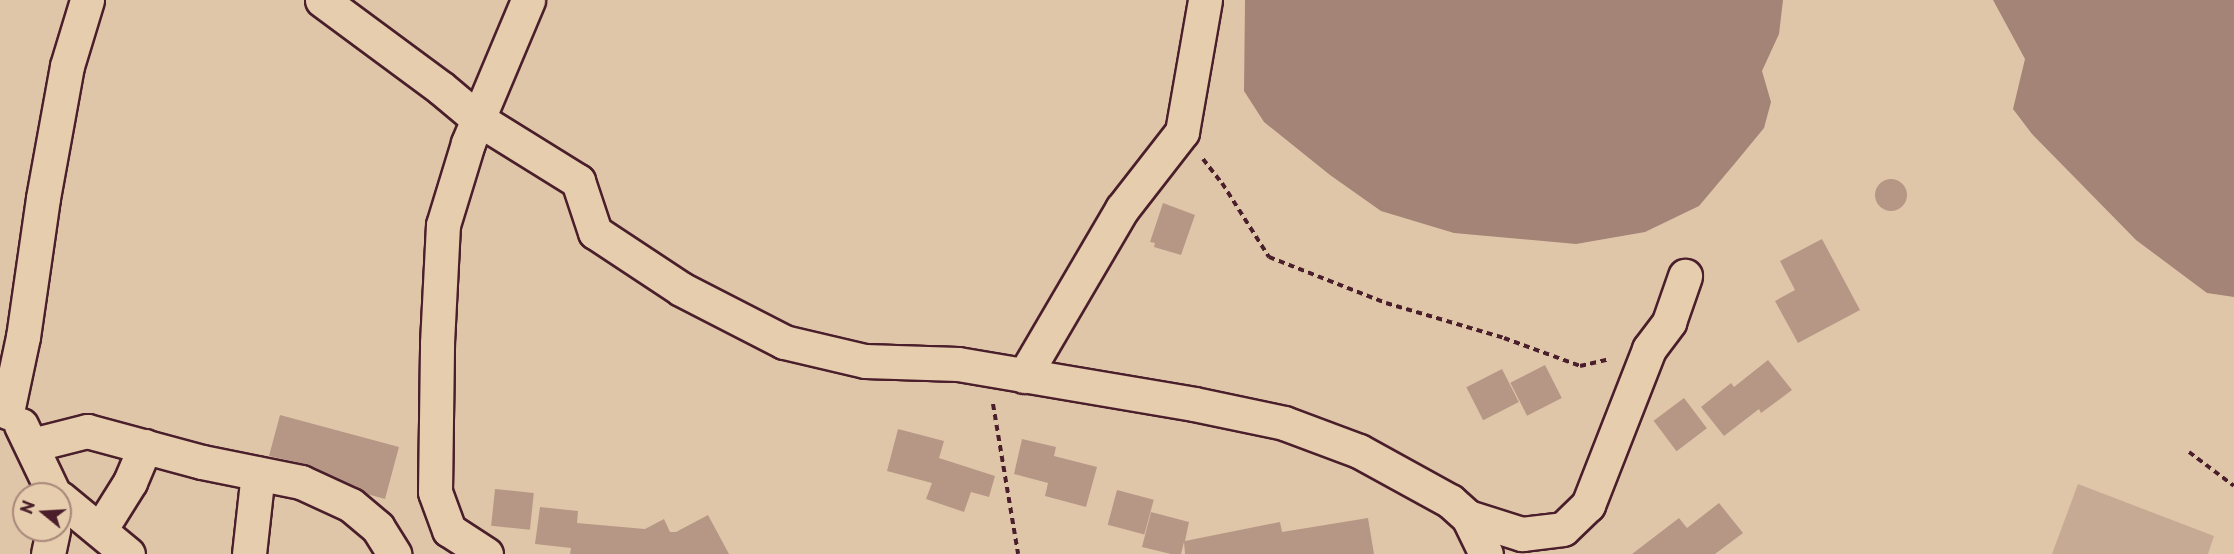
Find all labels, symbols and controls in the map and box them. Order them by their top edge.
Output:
north arrow [12,482,72,542]
text: N [13,497,40,517]

